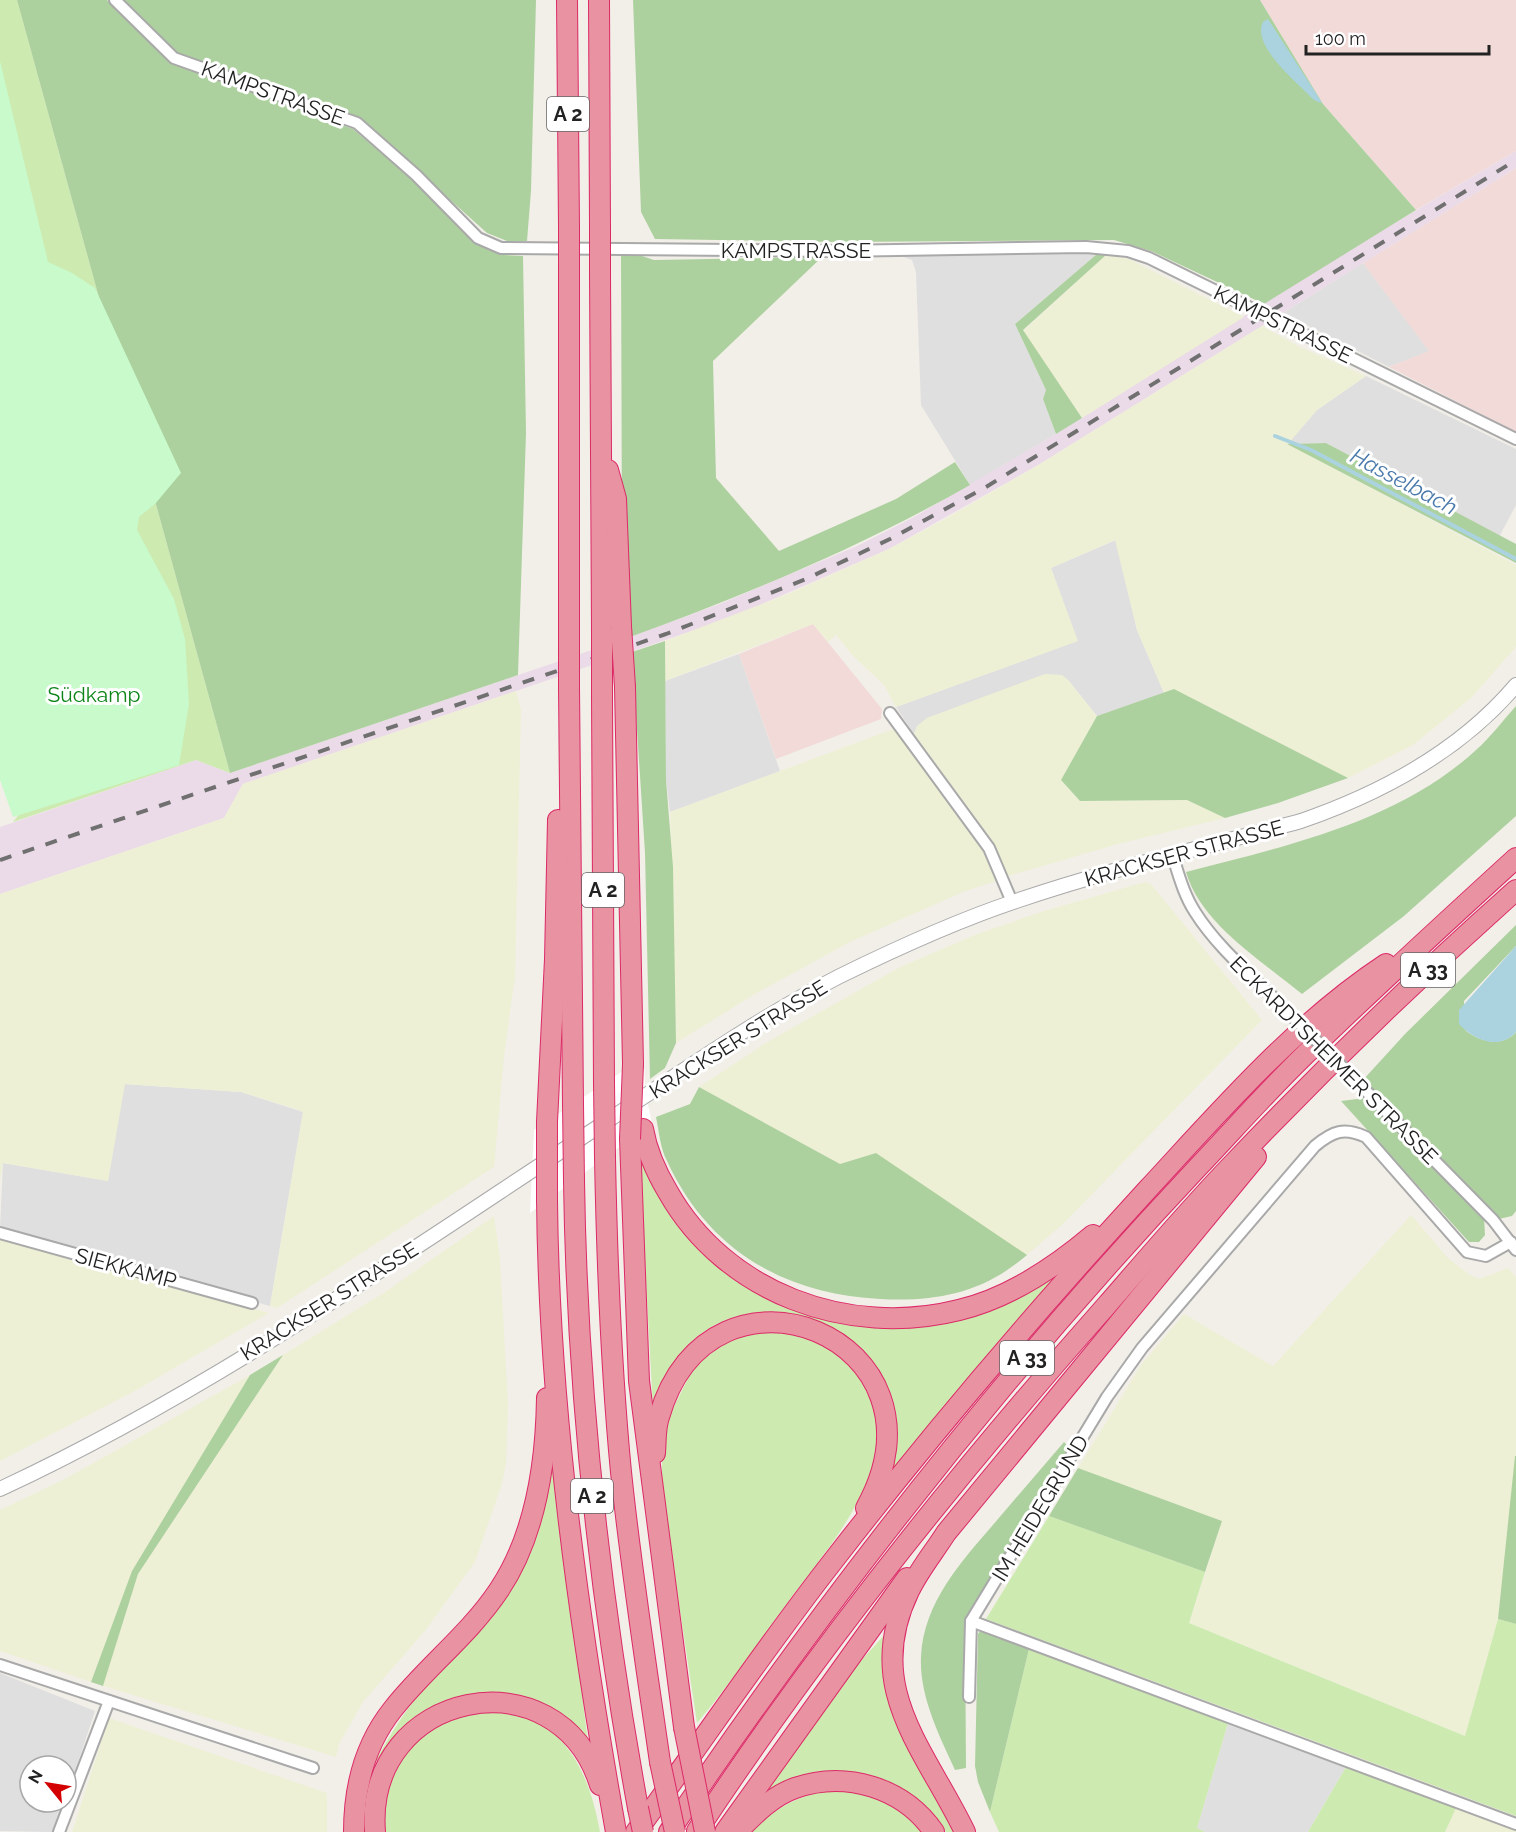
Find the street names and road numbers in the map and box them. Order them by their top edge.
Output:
street label: KAMPSTRASSE [198,55,348,131]
road number: A 2 [547,97,589,131]
street label: KAMPSTRASSE [721,238,871,263]
street label: KAMPSTRASSE [1210,280,1356,368]
street label: KRACKSER STRASSE [1082,814,1286,892]
road number: A 2 [582,873,624,907]
street label: ECKARDTSHEIMER STRASSE [1225,951,1443,1169]
road number: A 33 [1401,953,1455,987]
street label: KRACKSER STRASSE [645,974,831,1104]
street label: KRACKSER STRASSE [236,1236,422,1366]
street label: SIEKKAMP [73,1243,179,1293]
road number: A 33 [1000,1341,1054,1375]
street label: IM HEIDEGRUND [987,1430,1093,1586]
road number: A 2 [571,1479,613,1513]

